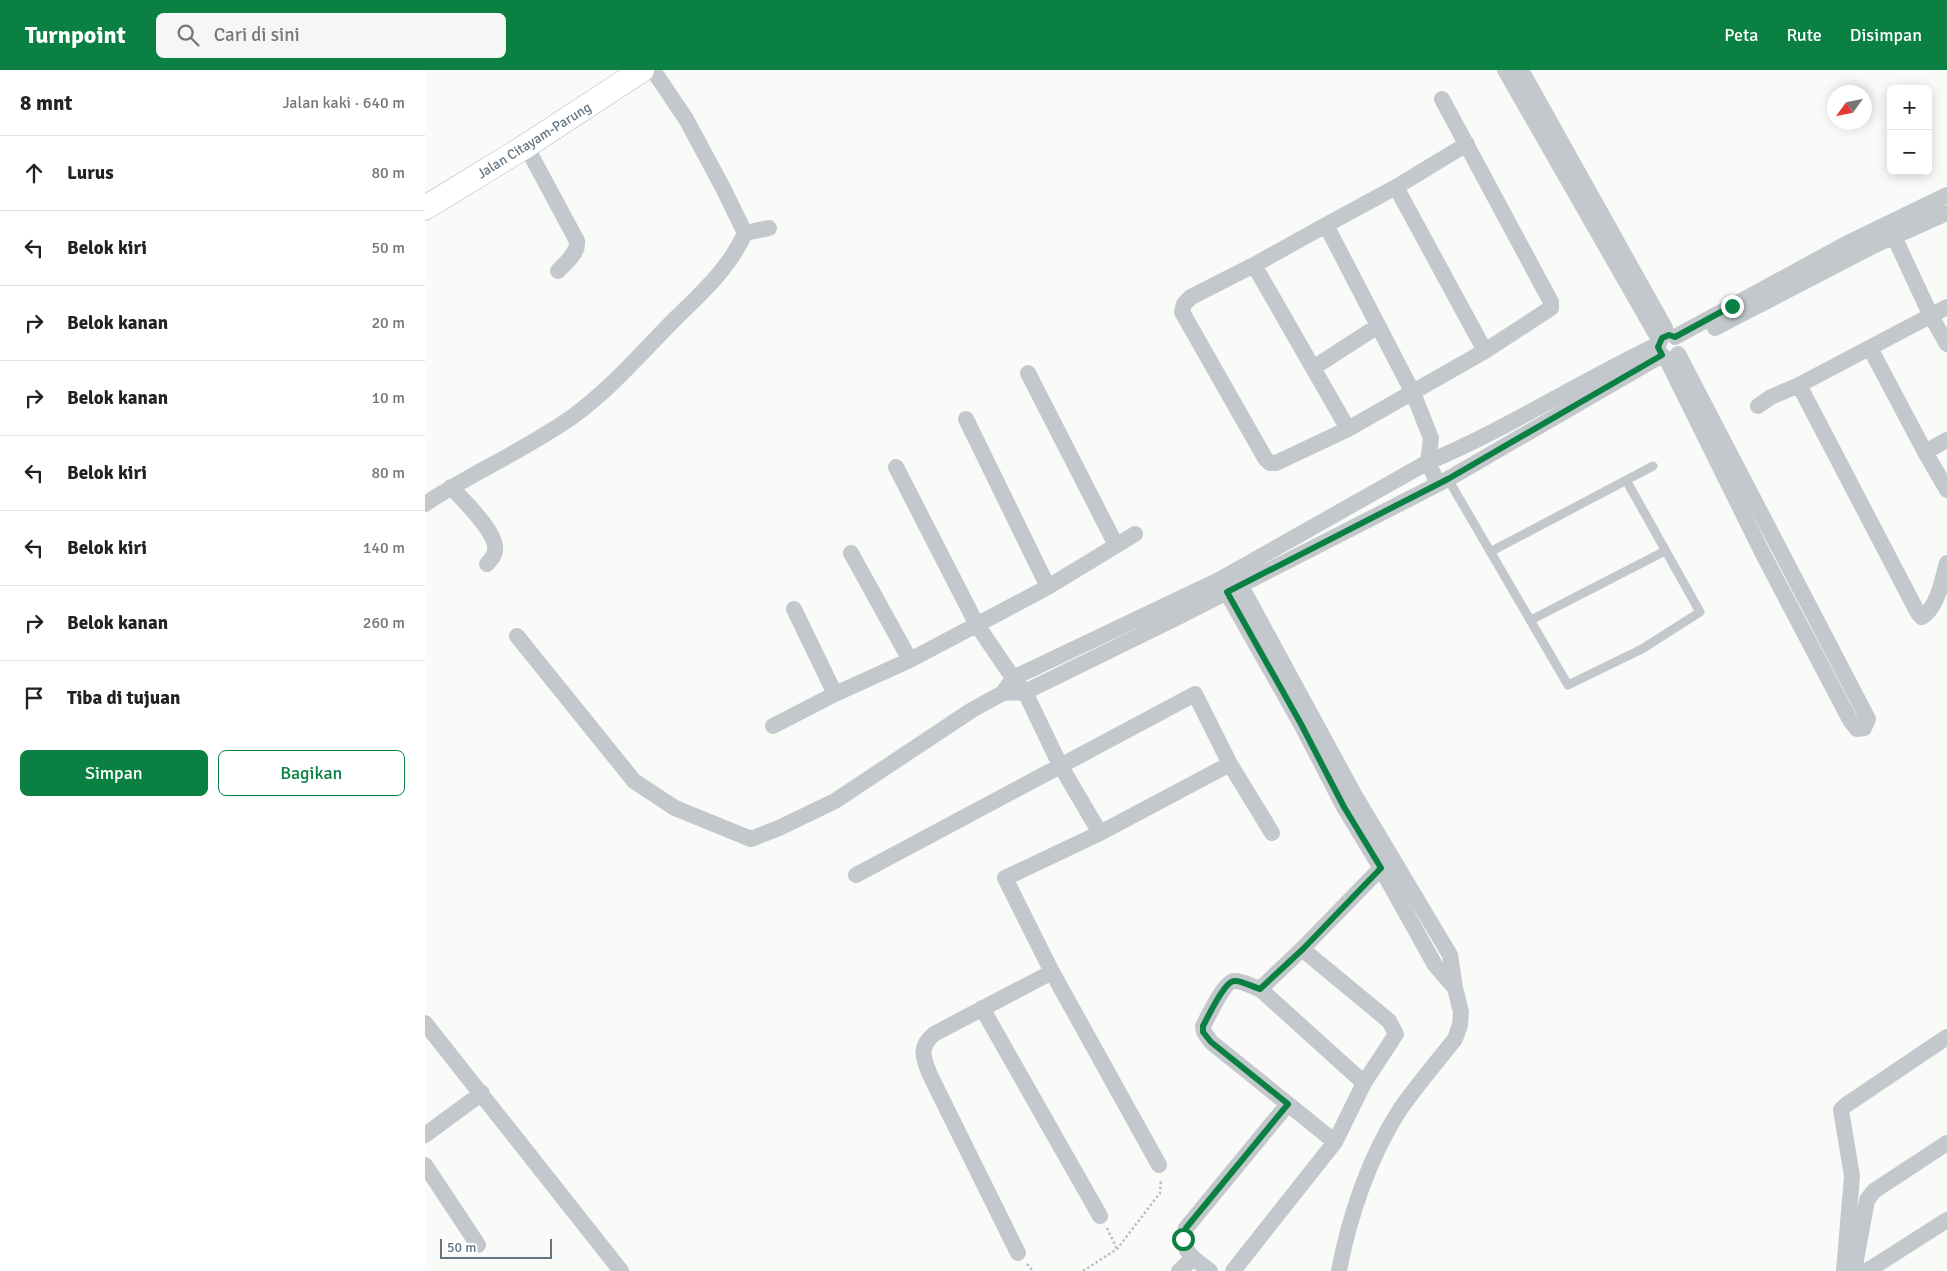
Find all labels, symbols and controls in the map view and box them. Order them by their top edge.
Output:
search box [156,13,506,58]
text: Turnpoint [25,20,126,50]
icon: search [174,21,202,49]
text: Cari di sini [214,23,300,47]
text: Peta [1724,24,1758,46]
text: Rute [1786,24,1822,46]
text: Disimpan [1850,24,1922,46]
north arrow [1827,85,1872,130]
map controls [1887,85,1932,175]
button: + [1887,85,1932,130]
text: 8 mnt [20,90,72,116]
text: Jalan kaki · 640 m [283,93,405,113]
street label: Jalan Citayam-Parung [474,98,594,182]
button: − [1887,130,1932,175]
icon: ahead [20,159,48,187]
text: Lurus [67,161,114,185]
text: 80 m [371,163,405,183]
icon: left [20,234,48,262]
text: Belok kiri [67,236,147,260]
text: 50 m [371,238,405,258]
route end [1721,295,1744,318]
icon: right [20,309,48,337]
text: Belok kanan [67,311,168,335]
text: 20 m [371,313,405,333]
icon: right [20,384,48,412]
text: Belok kanan [67,386,168,410]
text: 10 m [371,388,405,408]
icon: left [20,459,48,487]
text: Belok kiri [67,461,147,485]
text: 80 m [371,463,405,483]
icon: left [20,534,48,562]
text: Belok kiri [67,536,147,560]
text: 140 m [363,538,405,558]
icon: right [20,609,48,637]
text: Belok kanan [67,611,168,635]
text: 260 m [363,613,405,633]
icon: arrive [20,684,48,712]
text: Tiba di tujuan [67,686,180,710]
button: Simpan [20,750,208,796]
button: Bagikan [218,750,405,796]
route start [1172,1228,1195,1251]
scale bar [440,1236,553,1259]
text: 50 m [447,1239,476,1256]

